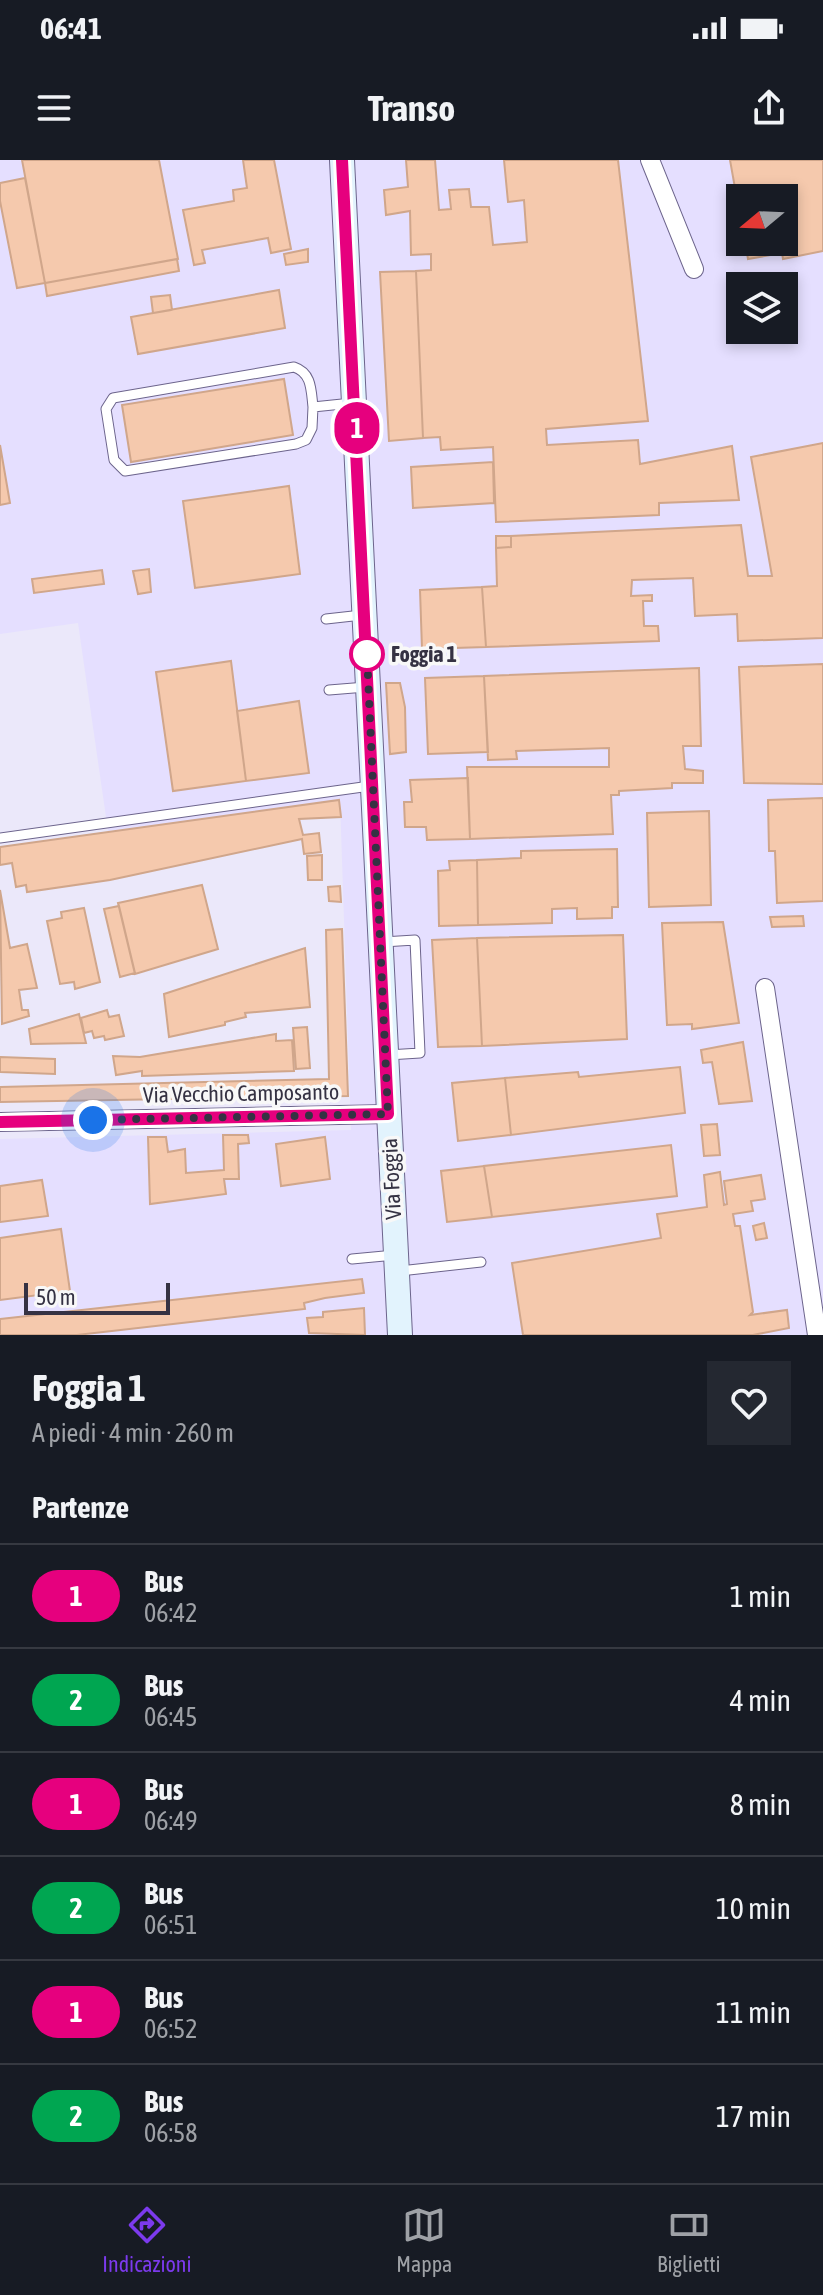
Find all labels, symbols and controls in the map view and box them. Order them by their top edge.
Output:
text: 06:41 [40,11,102,45]
icon: menu [32,86,76,130]
icon: share [747,86,791,130]
text: Transo [368,87,455,129]
north arrow [726,184,798,256]
map controls [726,184,798,344]
button: layers [726,272,798,344]
line badge: 1 [331,402,383,454]
text: 1 [350,412,364,444]
marker: Foggia 1 [350,637,384,671]
place label: Foggia 1 [391,641,457,667]
street label: Via Vecchio Camposanto [143,1078,339,1108]
your location [73,1100,113,1140]
street label: Via Foggia [376,1138,406,1220]
scale bar [24,1279,170,1315]
text: 50 m [36,1284,76,1310]
button: heart [707,1361,791,1445]
text: Foggia 1 [32,1366,146,1409]
text: A piedi · 4 min · 260 m [32,1418,234,1448]
text: Partenze [32,1490,129,1524]
text: Bus [144,1564,183,1598]
text: 1 min [730,1579,791,1613]
text: 1 [69,1580,83,1612]
text: 06:42 [144,1598,198,1628]
text: Bus [144,1668,183,1702]
text: 4 min [730,1683,791,1717]
text: 2 [69,1684,83,1716]
text: 06:45 [144,1702,198,1732]
text: Bus [144,1772,183,1806]
text: 8 min [730,1787,791,1821]
text: 1 [69,1788,83,1820]
text: 06:49 [144,1806,198,1836]
text: Bus [144,1876,183,1910]
text: 10 min [716,1891,791,1925]
text: 2 [69,1892,83,1924]
text: 06:51 [144,1910,198,1940]
text: Bus [144,1980,183,2014]
text: 11 min [716,1995,791,2029]
text: 1 [69,1996,83,2028]
text: 06:52 [144,2014,198,2044]
text: Bus [144,2084,183,2118]
text: 17 min [716,2099,791,2133]
text: 2 [69,2100,83,2132]
text: 06:58 [144,2118,198,2148]
tab: Indicazioni [102,2203,192,2277]
tab: Mappa [396,2203,452,2277]
tab: Biglietti [657,2203,721,2277]

